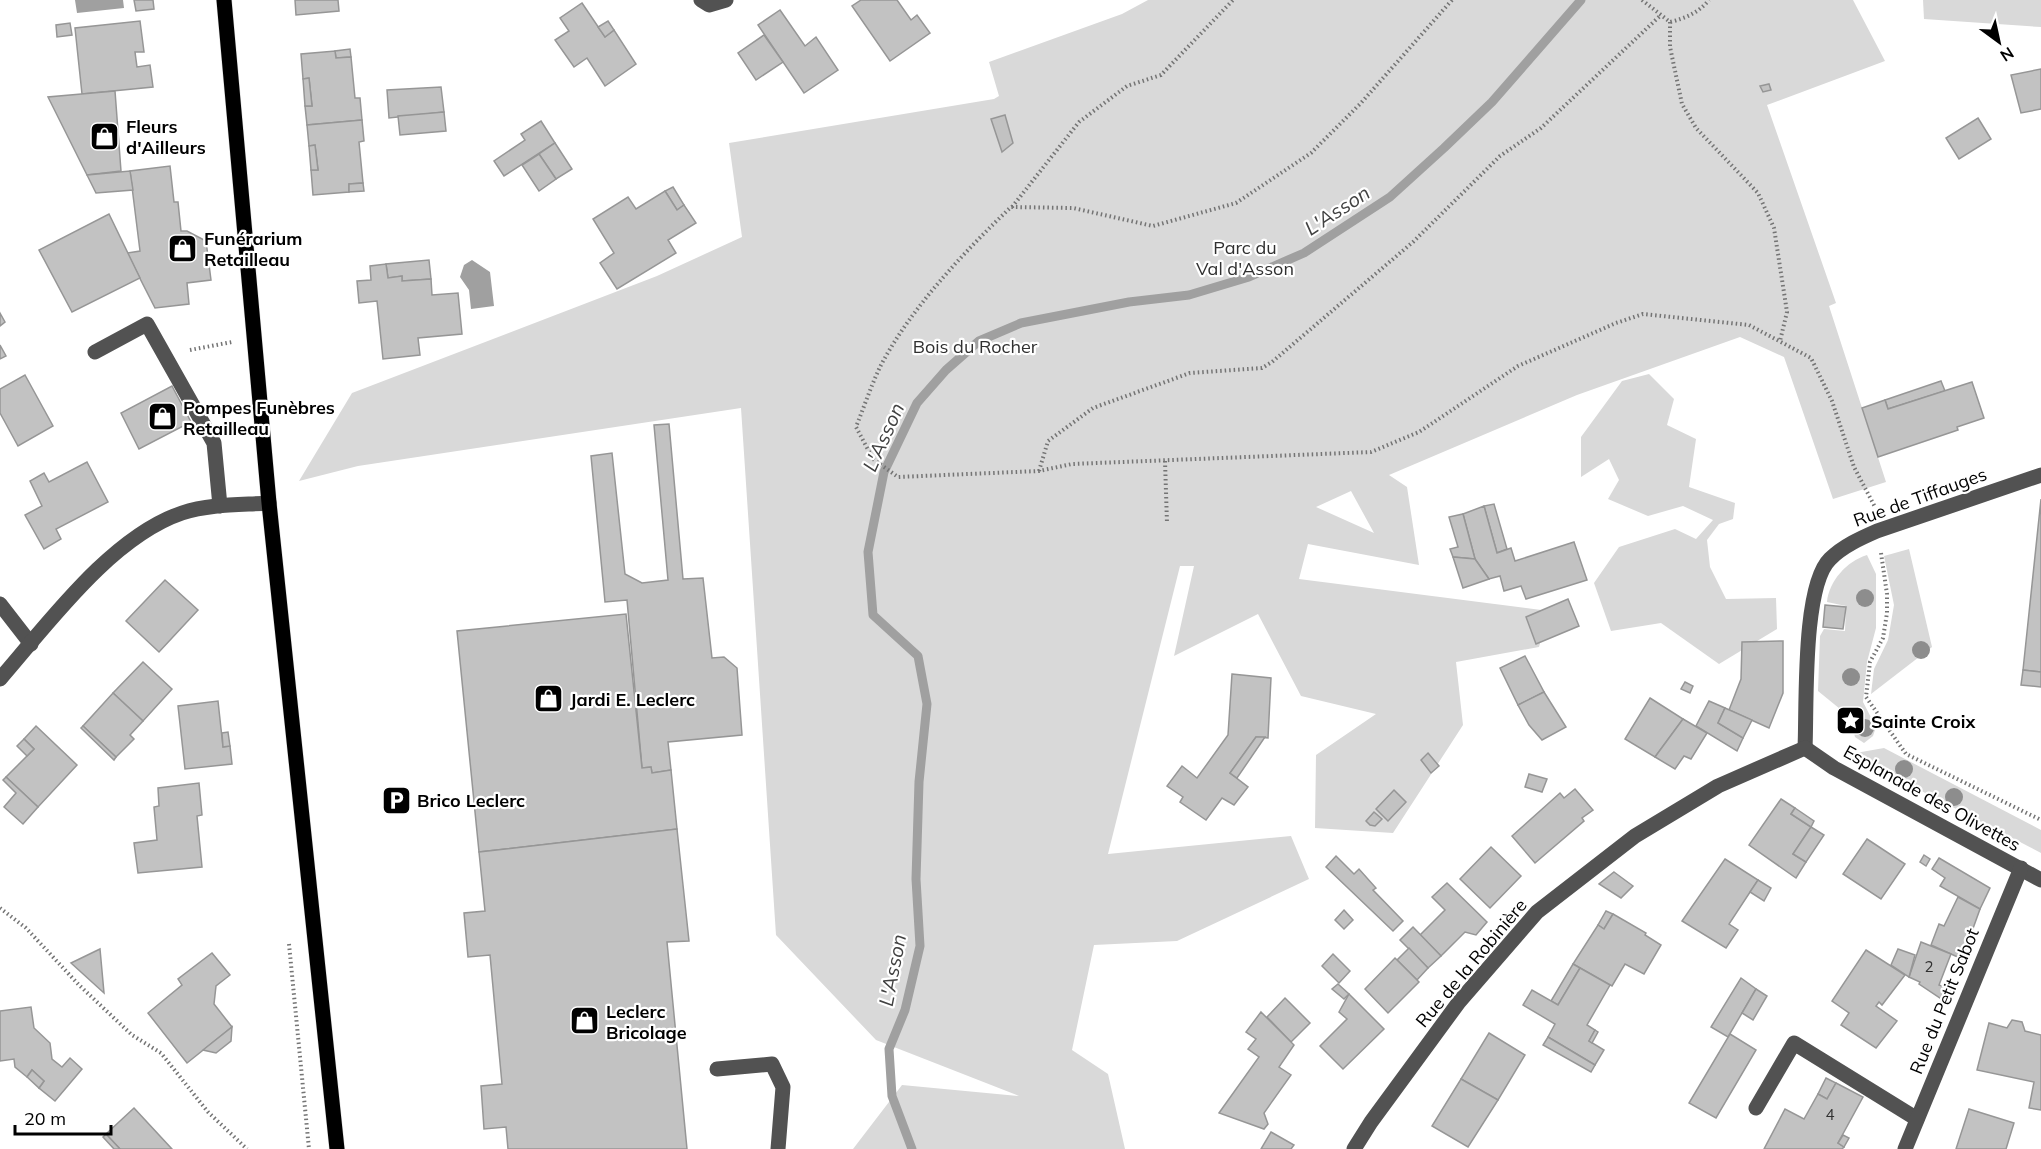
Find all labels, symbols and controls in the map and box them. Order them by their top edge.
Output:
north arrow [1969,12,2029,72]
text: N [1997,43,2018,66]
place label: Fleurs d'Ailleurs [126,115,206,159]
shop icon: Fleurs d'Ailleurs [89,120,121,152]
water label: L'Asson [1300,180,1374,240]
place label: Funérarium Retailleau [204,227,302,271]
shop icon: Funérarium Retailleau [167,232,199,264]
park label: Parc du Val d'Asson [1196,236,1294,280]
park label: Bois du Rocher [913,335,1038,358]
place label: Pompes Funèbres Retailleau [183,396,335,440]
water label: L'Asson [857,399,909,475]
shop icon: Pompes Funèbres Retailleau [146,401,178,433]
street label: Rue de Tiffauges [1850,462,1990,532]
shop icon: Jardi E. Leclerc [533,683,565,715]
place label: Jardi E. Leclerc [570,688,695,711]
place icon: Sainte Croix [1834,705,1866,737]
place label: Sainte Croix [1871,710,1976,733]
street label: Esplanade des Olivettes [1839,740,2025,856]
parking icon: Brico Leclerc [380,784,412,816]
place label: Brico Leclerc [417,789,525,812]
street label: Rue de la Robinière [1410,894,1532,1032]
street label: Rue du Petit Sabot [1904,925,1984,1077]
water label: L'Asson [873,932,911,1008]
house number: 2 [1924,957,1934,976]
place label: Leclerc Bricolage [606,1000,687,1044]
shop icon: Leclerc Bricolage [569,1005,601,1037]
scale bar [15,1098,111,1136]
house number: 4 [1825,1105,1835,1124]
text: 20 m [24,1107,66,1130]

